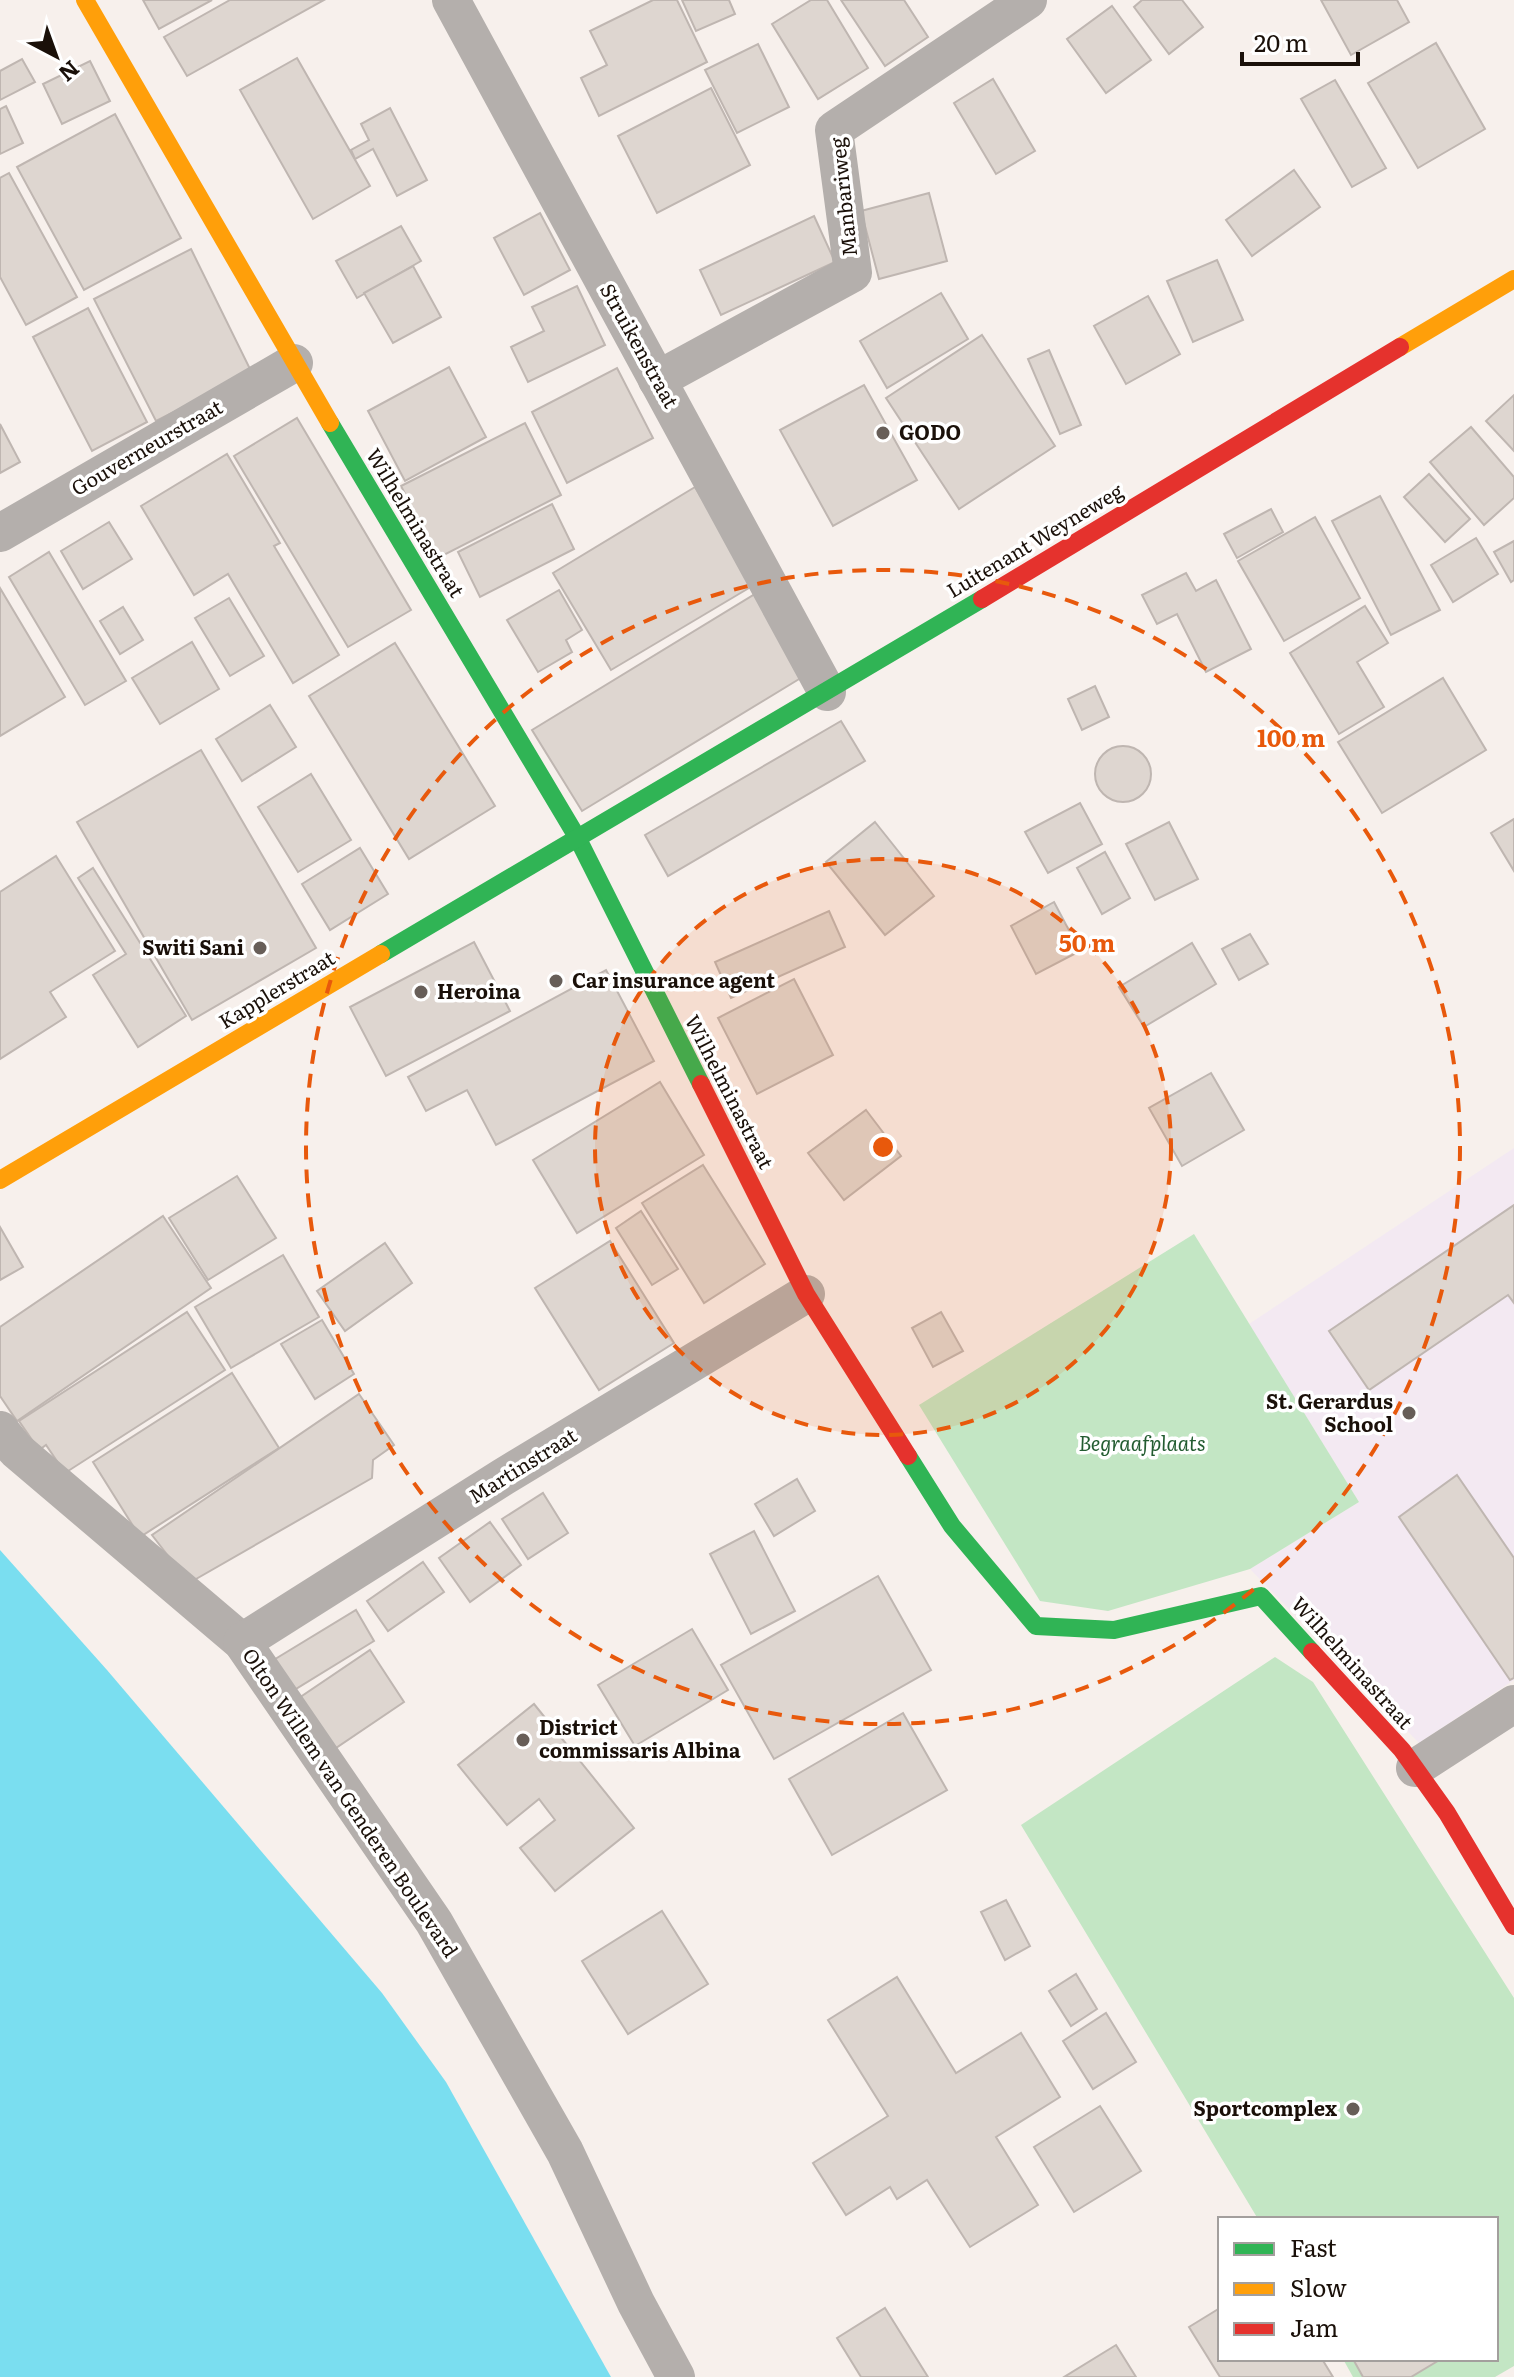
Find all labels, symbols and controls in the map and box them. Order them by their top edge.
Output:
north arrow [16,16,96,96]
scale bar [1242,16,1358,66]
text: 20 m [1254,24,1308,59]
text: N [52,54,88,91]
street label: Manbariweg [821,135,863,258]
street label: Struikenstraat [594,277,687,413]
street label: Gouverneurstraat [65,391,227,502]
place label: GODO [899,416,961,446]
marker: GODO [874,424,892,442]
street label: Wilhelminastraat [360,442,473,602]
street label: Luitenant Weyneweg [940,474,1129,604]
text: 100 m [1257,719,1325,754]
text: 50 m [1059,924,1115,959]
place label: Switi Sani [142,931,244,961]
marker: Switi Sani [251,939,269,957]
street label: Kapplerstraat [212,942,340,1035]
place label: Car insurance agent [572,964,775,994]
marker: Car insurance agent [547,972,565,990]
place label: Heroina [437,975,521,1005]
marker: Heroina [412,983,430,1001]
street label: Wilhelminastraat [679,1009,783,1173]
centre of rings [869,1133,897,1161]
place label: St. Gerardus School [1266,1385,1393,1438]
marker: St. Gerardus School [1400,1404,1418,1422]
street label: Martinstraat [462,1419,582,1509]
park label: Begraafplaats [1078,1427,1206,1457]
street label: Wilhelminastraat [1286,1589,1421,1735]
street label: Olton Willem van Genderen Boulevard [236,1641,467,1963]
place label: District commissaris Albina [539,1711,741,1764]
marker: District commissaris Albina [514,1731,532,1749]
place label: Sportcomplex [1194,2092,1337,2122]
marker: Sportcomplex [1344,2100,1362,2118]
legend [1218,2217,1498,2361]
text: Fast [1290,2229,1337,2264]
text: Slow [1290,2269,1347,2304]
text: Jam [1290,2309,1338,2344]

